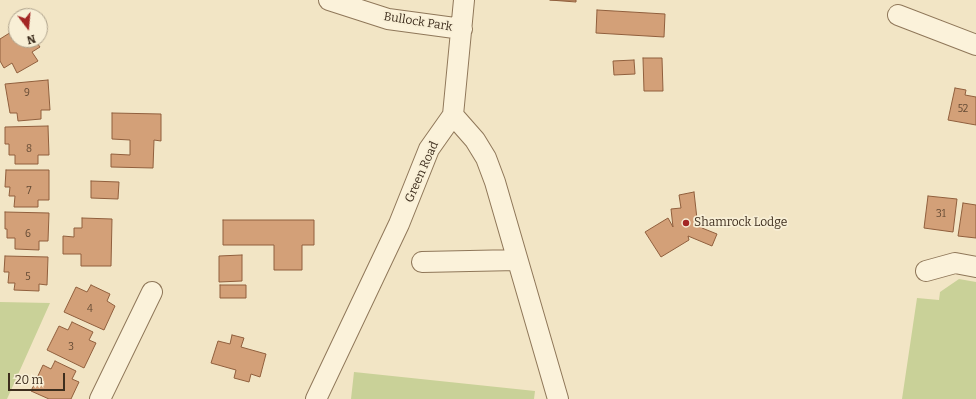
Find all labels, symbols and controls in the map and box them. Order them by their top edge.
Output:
north arrow [8,8,48,48]
street label: Bullock Park [383,9,453,35]
text: N [25,32,37,46]
house number: 9 [24,87,30,99]
house number: 52 [958,103,968,115]
street label: Green Road [402,139,442,205]
house number: 8 [26,143,32,155]
house number: 7 [26,185,32,197]
house number: 31 [936,208,946,220]
place label: Shamrock Lodge [694,216,787,230]
marker: Shamrock Lodge [681,218,691,228]
house number: 6 [25,228,31,240]
house number: 5 [25,271,31,283]
house number: 4 [87,303,93,315]
house number: 3 [68,341,74,353]
scale bar [10,365,67,391]
text: 20 m [15,373,43,387]

